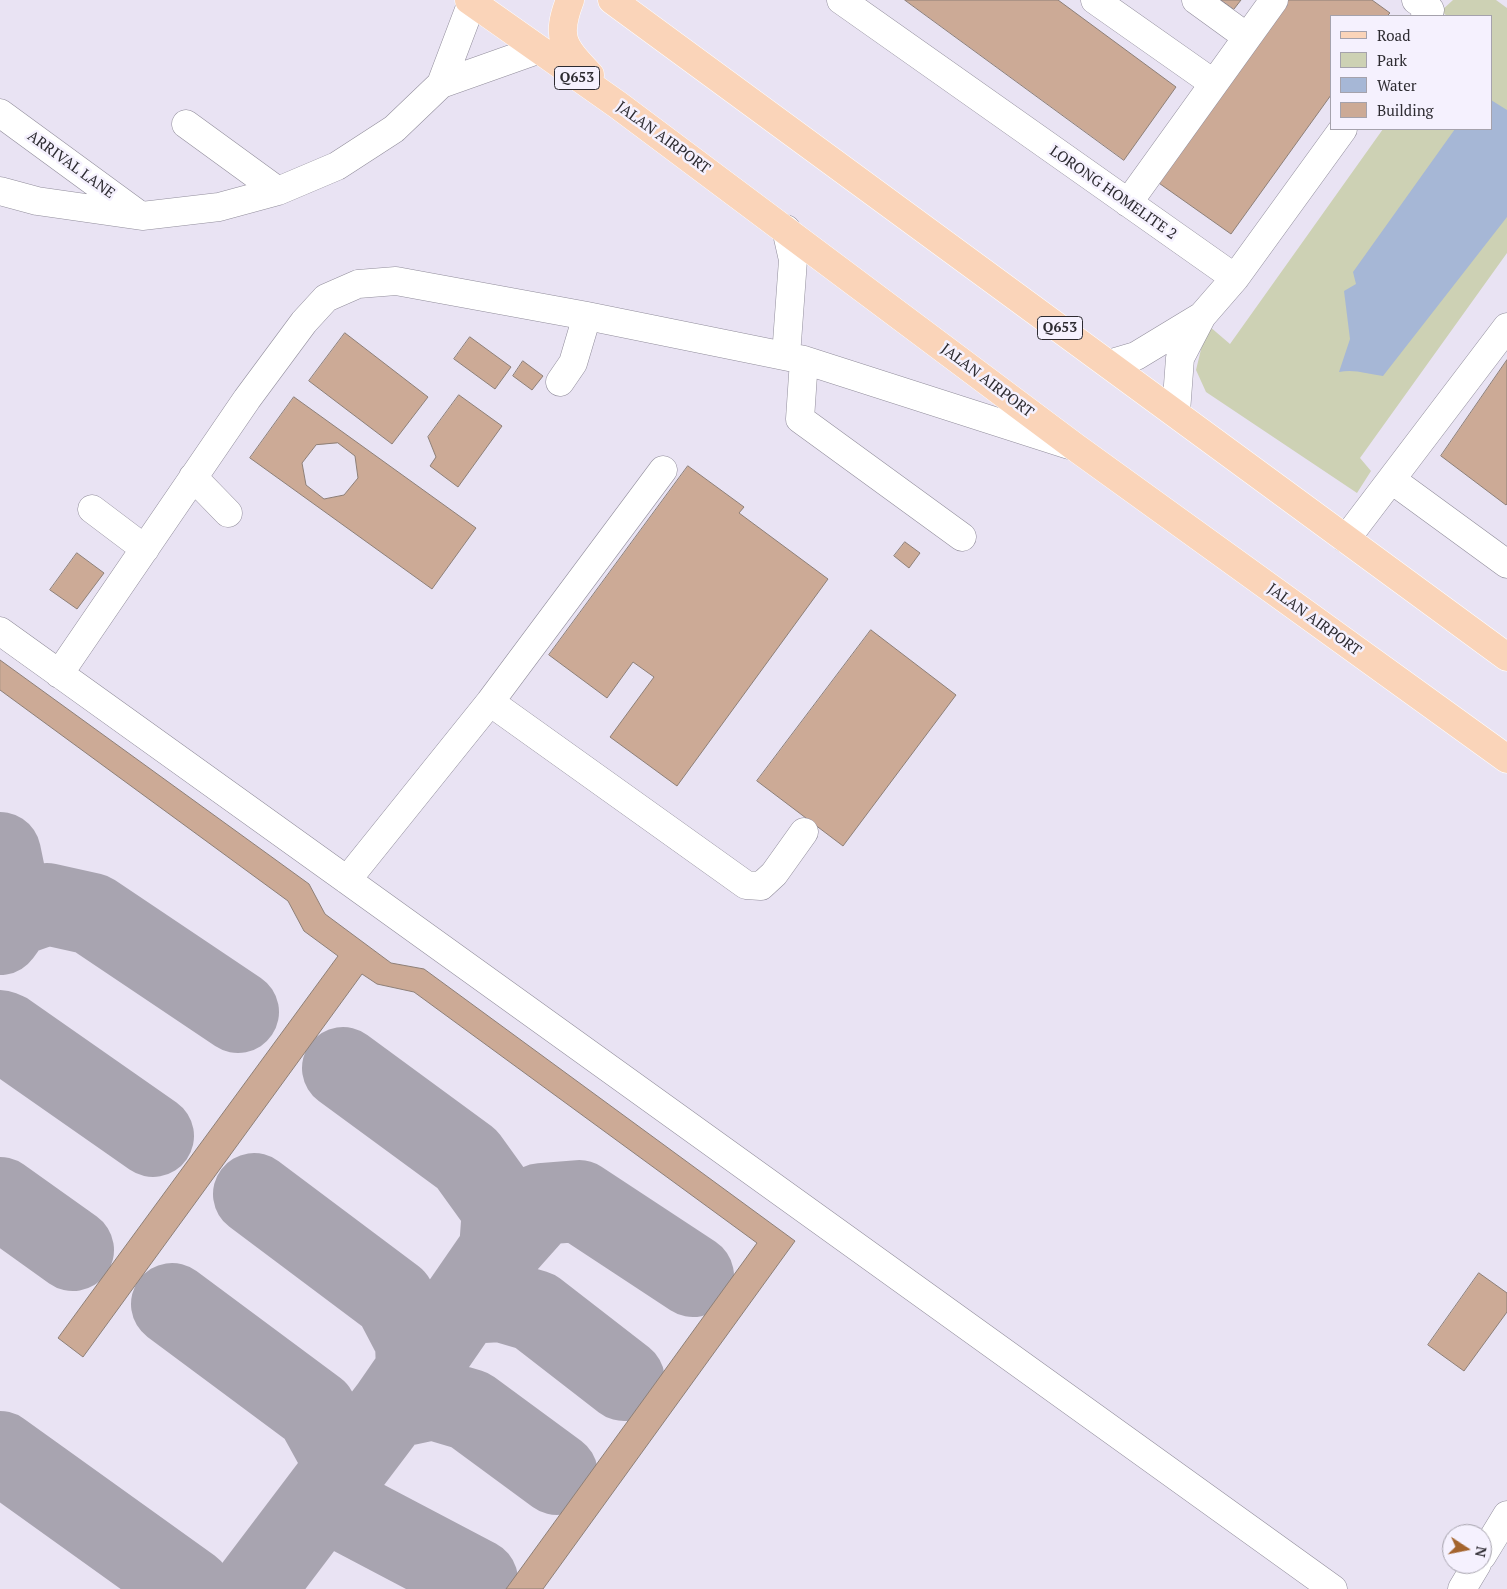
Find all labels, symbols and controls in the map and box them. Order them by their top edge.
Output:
legend [1330,15,1492,130]
text: Road [1377,25,1410,45]
text: Park [1377,50,1407,70]
road number: Q653 [554,66,600,90]
text: Water [1377,75,1416,95]
street label: JALAN AIRPORT [613,98,713,178]
text: Building [1377,100,1434,120]
street label: ARRIVAL LANE [24,127,118,203]
street label: LORONG HOMELITE 2 [1046,142,1180,244]
road number: Q653 [1038,316,1082,339]
street label: JALAN AIRPORT [937,340,1037,422]
street label: JALAN AIRPORT [1264,580,1364,660]
north arrow [1442,1524,1492,1574]
text: N [1471,1545,1492,1559]

